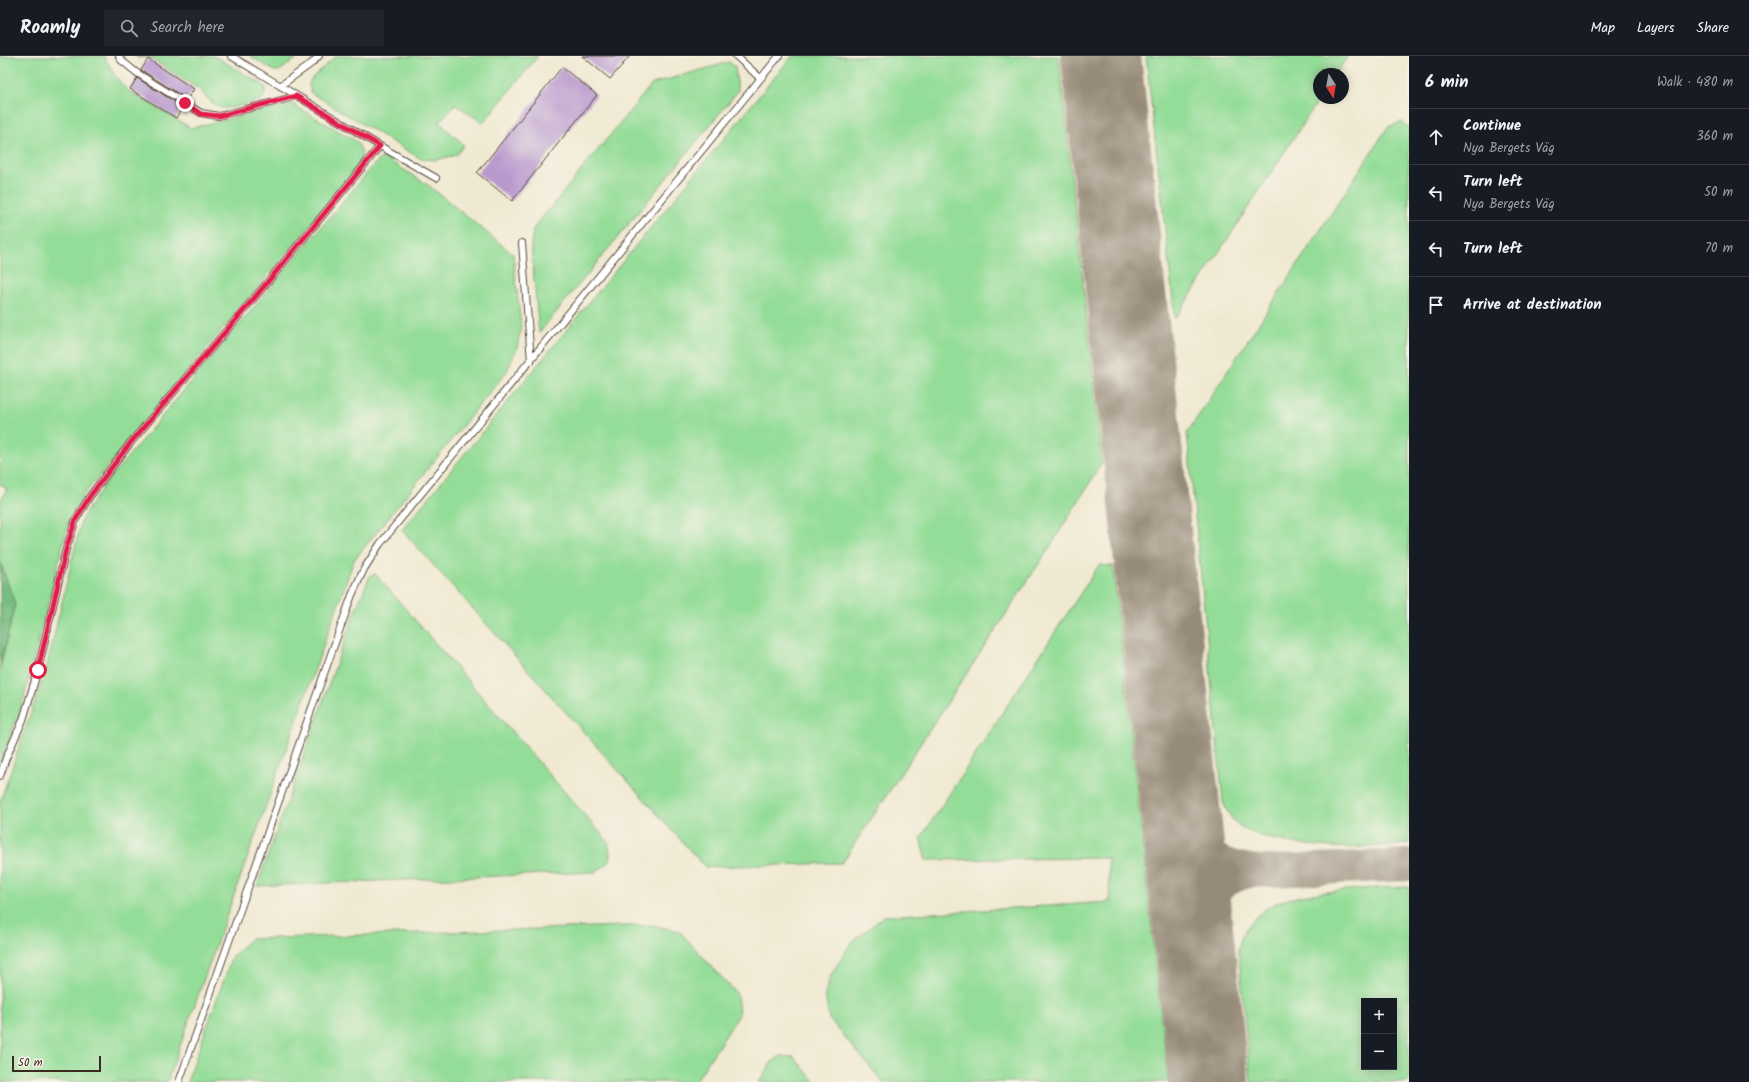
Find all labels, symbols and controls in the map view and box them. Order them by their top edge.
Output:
search box [104,10,384,46]
text: Roamly [20,13,80,43]
text: Search here [150,16,224,40]
icon: search [118,17,140,39]
text: Map [1591,17,1615,39]
text: Layers [1637,17,1675,39]
text: Share [1697,17,1729,39]
north arrow [1313,68,1349,104]
text: 6 min [1425,69,1469,96]
text: Walk · 480 m [1657,72,1733,93]
route end [176,94,194,112]
text: Continue [1463,114,1521,138]
icon: ahead [1425,126,1447,148]
text: 360 m [1696,126,1733,147]
text: Nya Bergets Väg [1463,138,1555,159]
text: Turn left [1463,170,1523,194]
icon: left [1425,182,1447,204]
text: 50 m [1704,182,1733,203]
text: Nya Bergets Väg [1463,194,1555,215]
text: Turn left [1463,237,1523,261]
icon: left [1425,238,1447,260]
text: 70 m [1705,238,1733,259]
text: Arrive at destination [1463,293,1602,317]
icon: arrive [1425,294,1447,316]
route start [29,661,47,679]
map controls [1361,998,1397,1070]
button: + [1361,998,1397,1034]
button: − [1361,1034,1397,1070]
scale bar [12,1054,101,1073]
text: 50 m [18,1054,43,1072]

